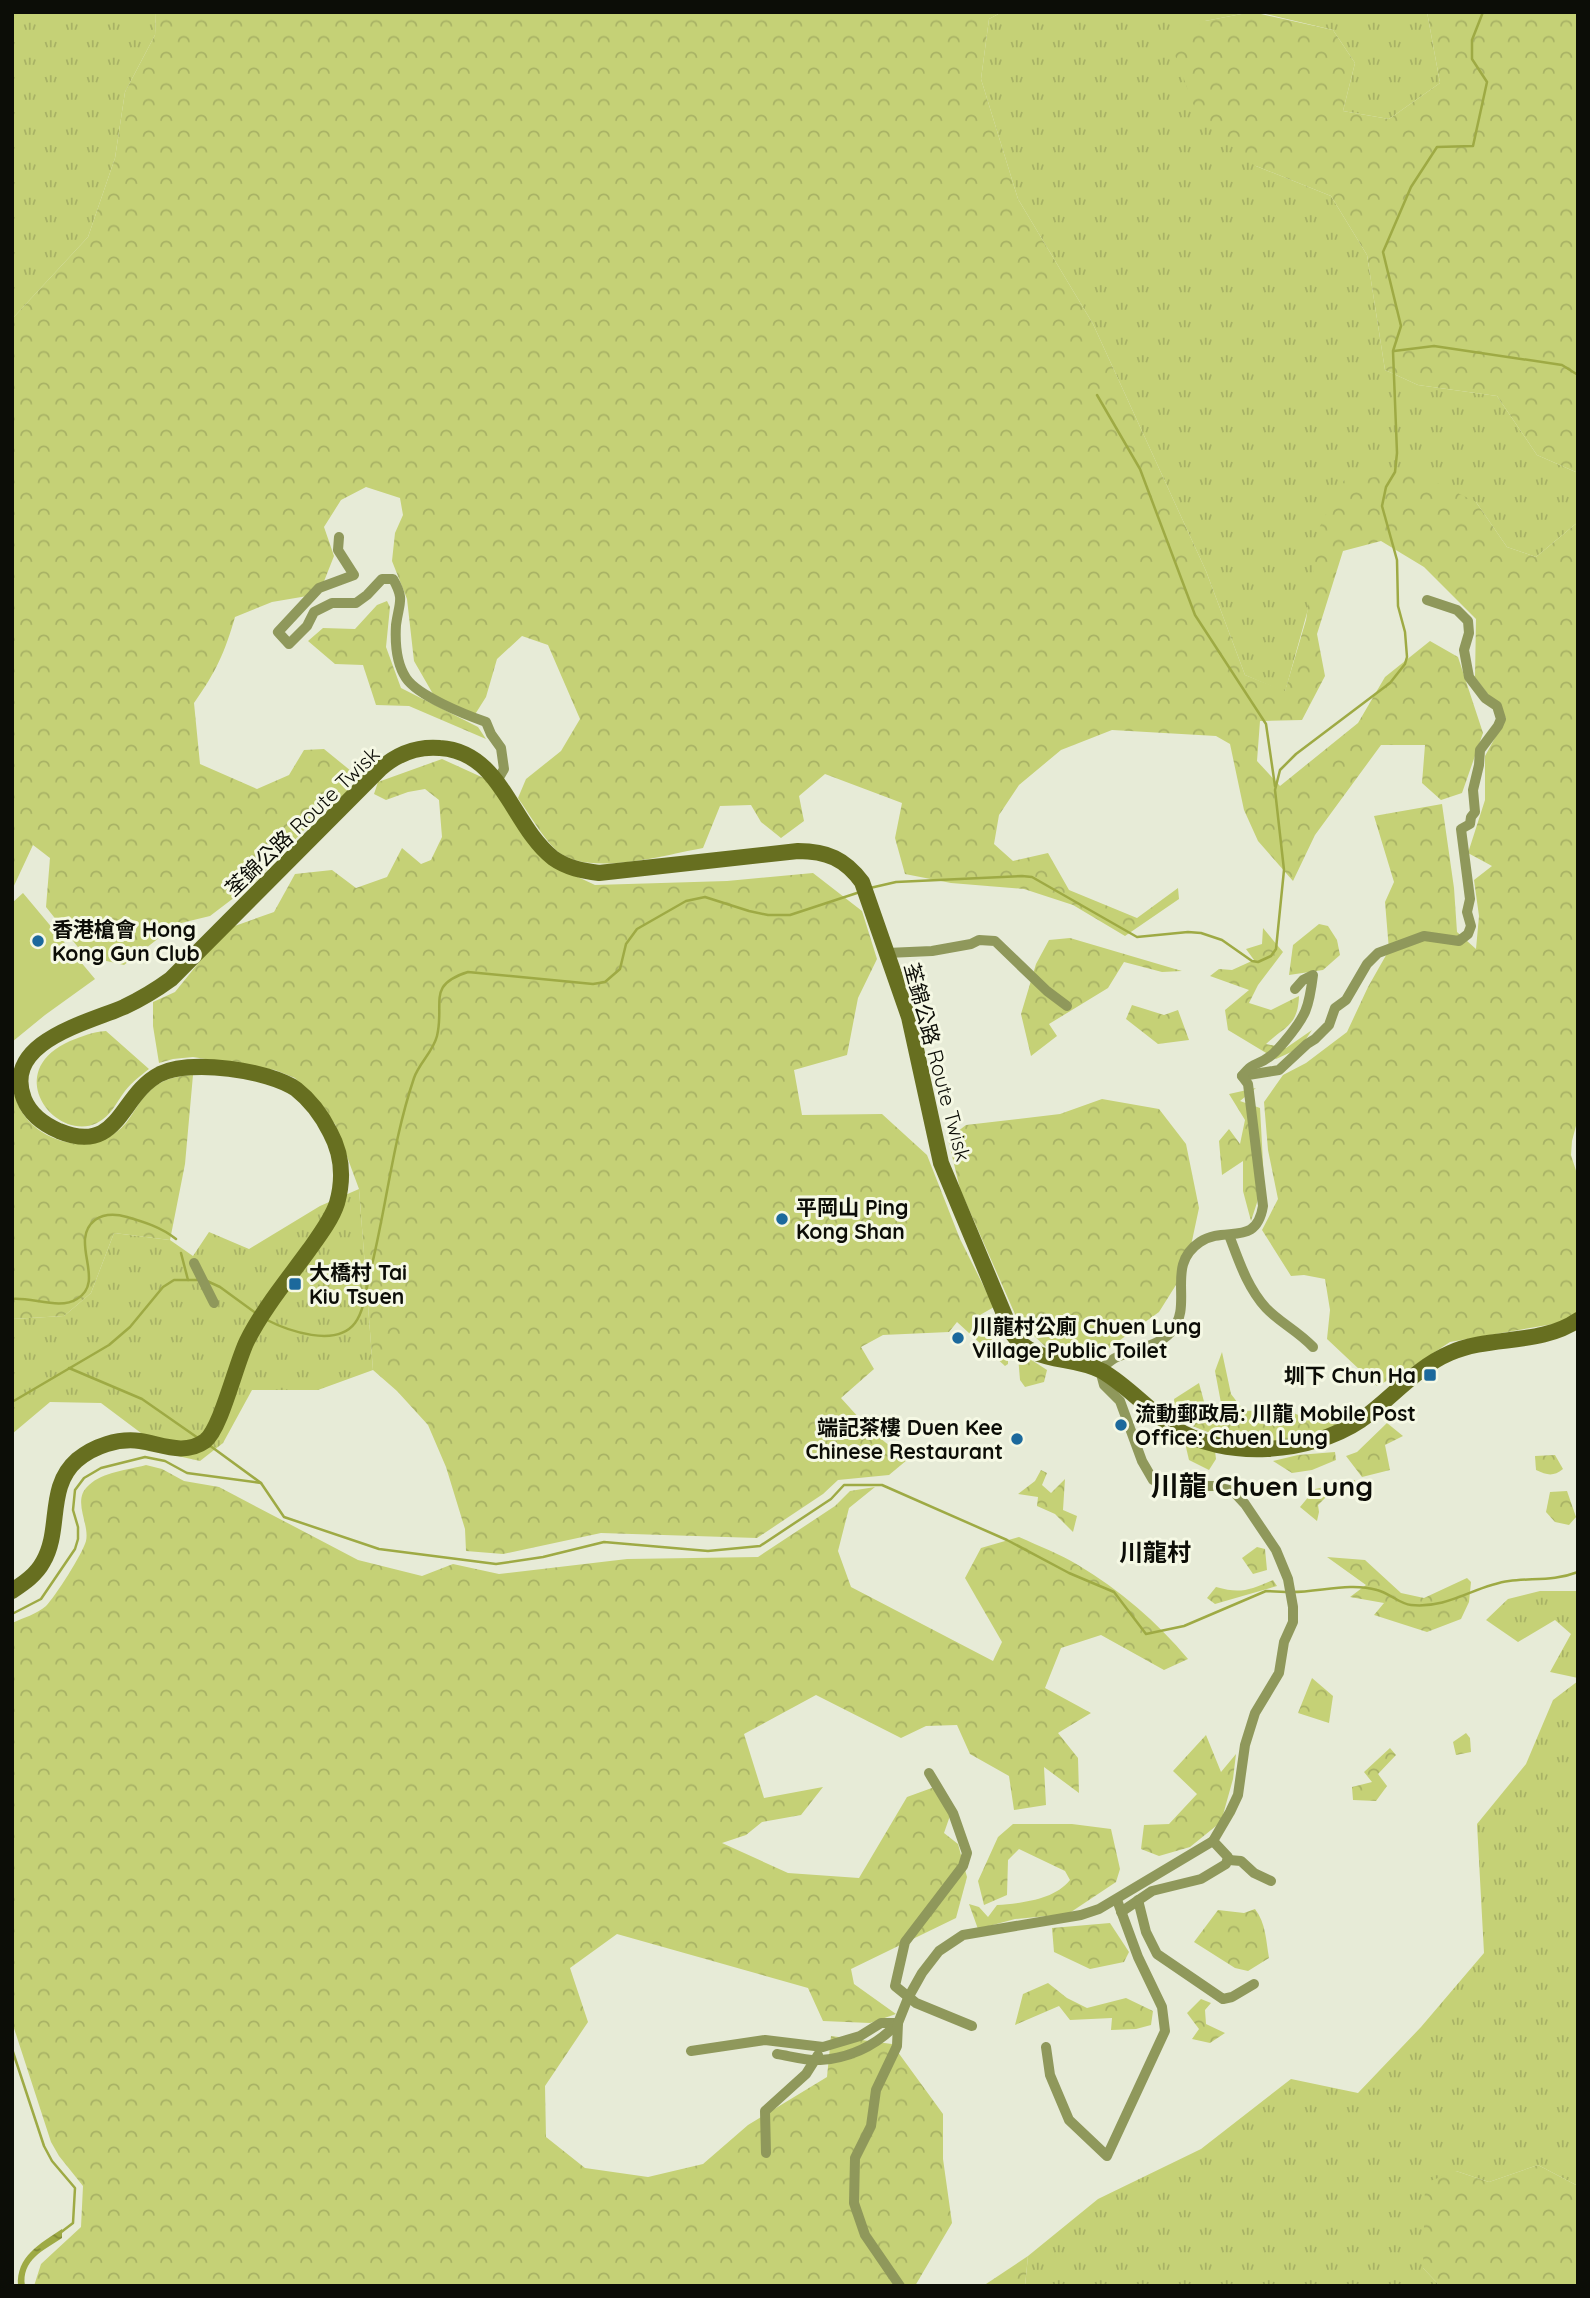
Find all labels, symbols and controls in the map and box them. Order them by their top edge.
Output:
street label: 荃錦公路 Route Twisk [219,741,385,901]
place label: 香港槍會 Hong Kong Gun Club [52,916,200,966]
marker: 香港槍會 Hong Kong Gun Club [30,933,46,949]
street label: 荃錦公路 Route Twisk [899,960,977,1164]
place label: 平岡山 Ping Kong Shan [796,1194,908,1244]
marker: 平岡山 Ping Kong Shan [774,1211,790,1227]
place label: 大橋村 Tai Kiu Tsuen [309,1259,407,1309]
marker: 大橋村 Tai Kiu Tsuen [287,1276,303,1292]
place label: 川龍村公廁 Chuen Lung Village Public Toilet [972,1313,1202,1363]
marker: 川龍村公廁 Chuen Lung Village Public Toilet [950,1330,966,1346]
place label: 圳下 Chun Ha [1284,1362,1416,1388]
marker: 圳下 Chun Ha [1422,1367,1438,1383]
place label: 流動郵政局: 川龍 Mobile Post Office: Chuen Lung [1135,1400,1416,1450]
place label: 端記茶樓 Duen Kee Chinese Restaurant [805,1414,1003,1464]
marker: 流動郵政局: 川龍 Mobile Post Office: Chuen Lung [1113,1417,1129,1433]
marker: 端記茶樓 Duen Kee Chinese Restaurant [1009,1431,1025,1447]
district label: 川龍 Chuen Lung [1151,1468,1373,1503]
district label: 川龍村 [1119,1537,1191,1567]

